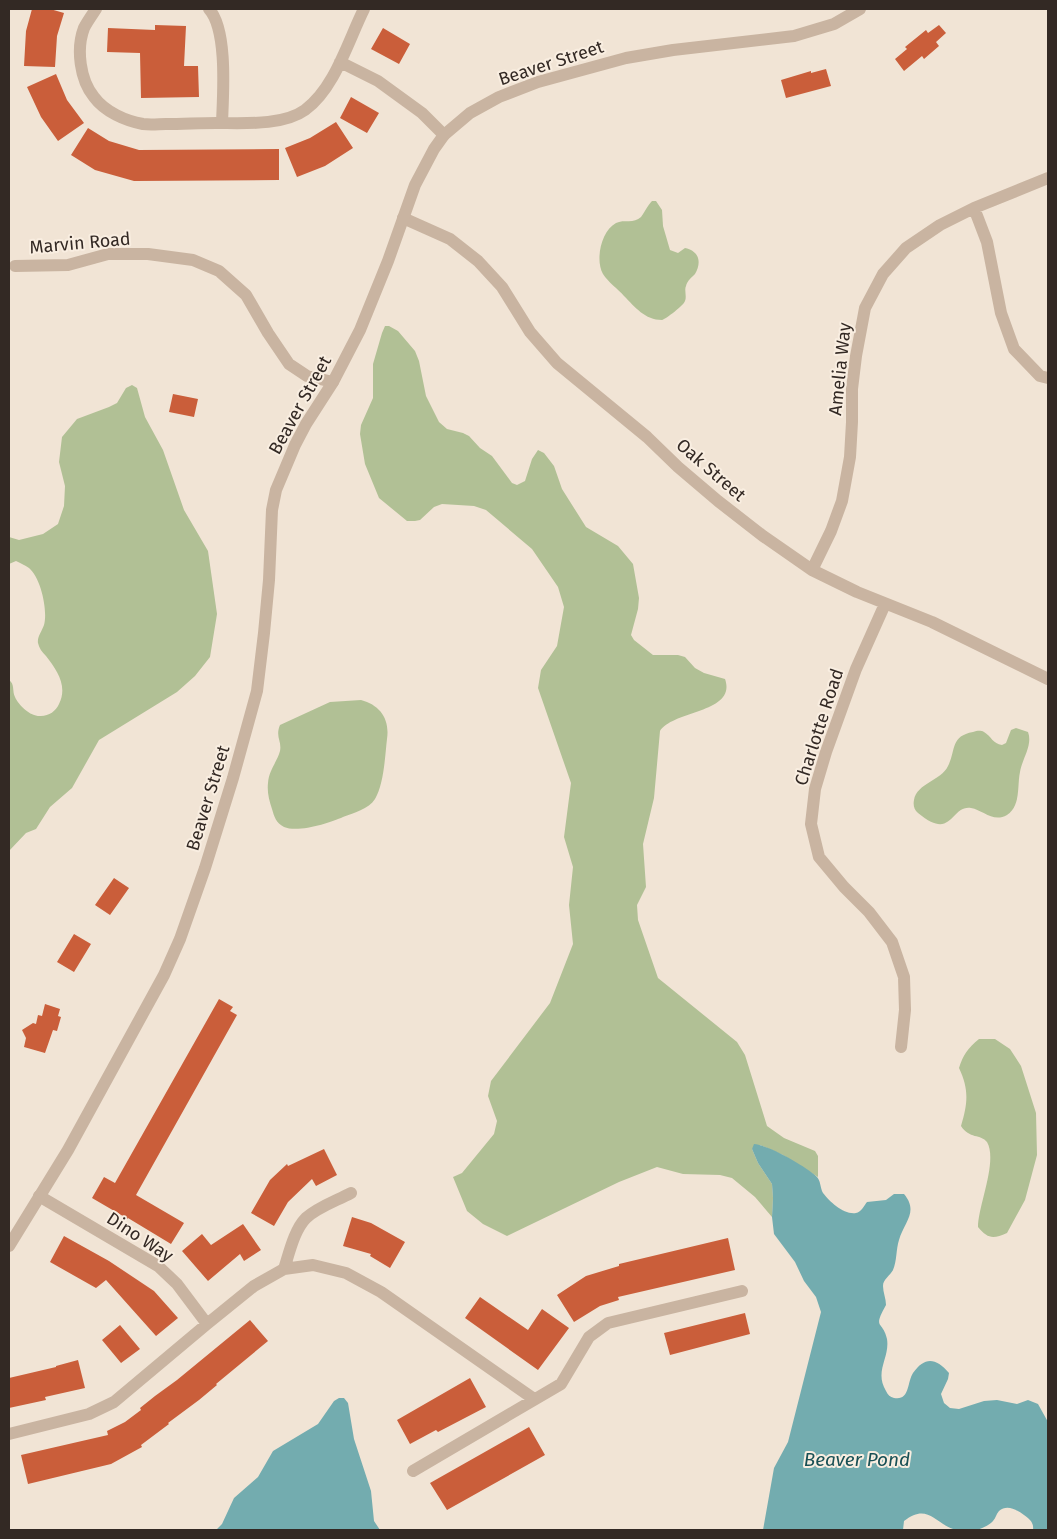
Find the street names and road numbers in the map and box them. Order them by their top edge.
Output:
street label: Beaver Street [496,36,607,90]
street label: Marvin Road [28,228,132,258]
street label: Amelia Way [824,321,856,416]
street label: Beaver Street [264,351,336,458]
street label: Oak Street [672,434,751,506]
street label: Charlotte Road [790,666,848,788]
street label: Beaver Street [182,742,235,853]
street label: Dino Way [102,1207,178,1267]

